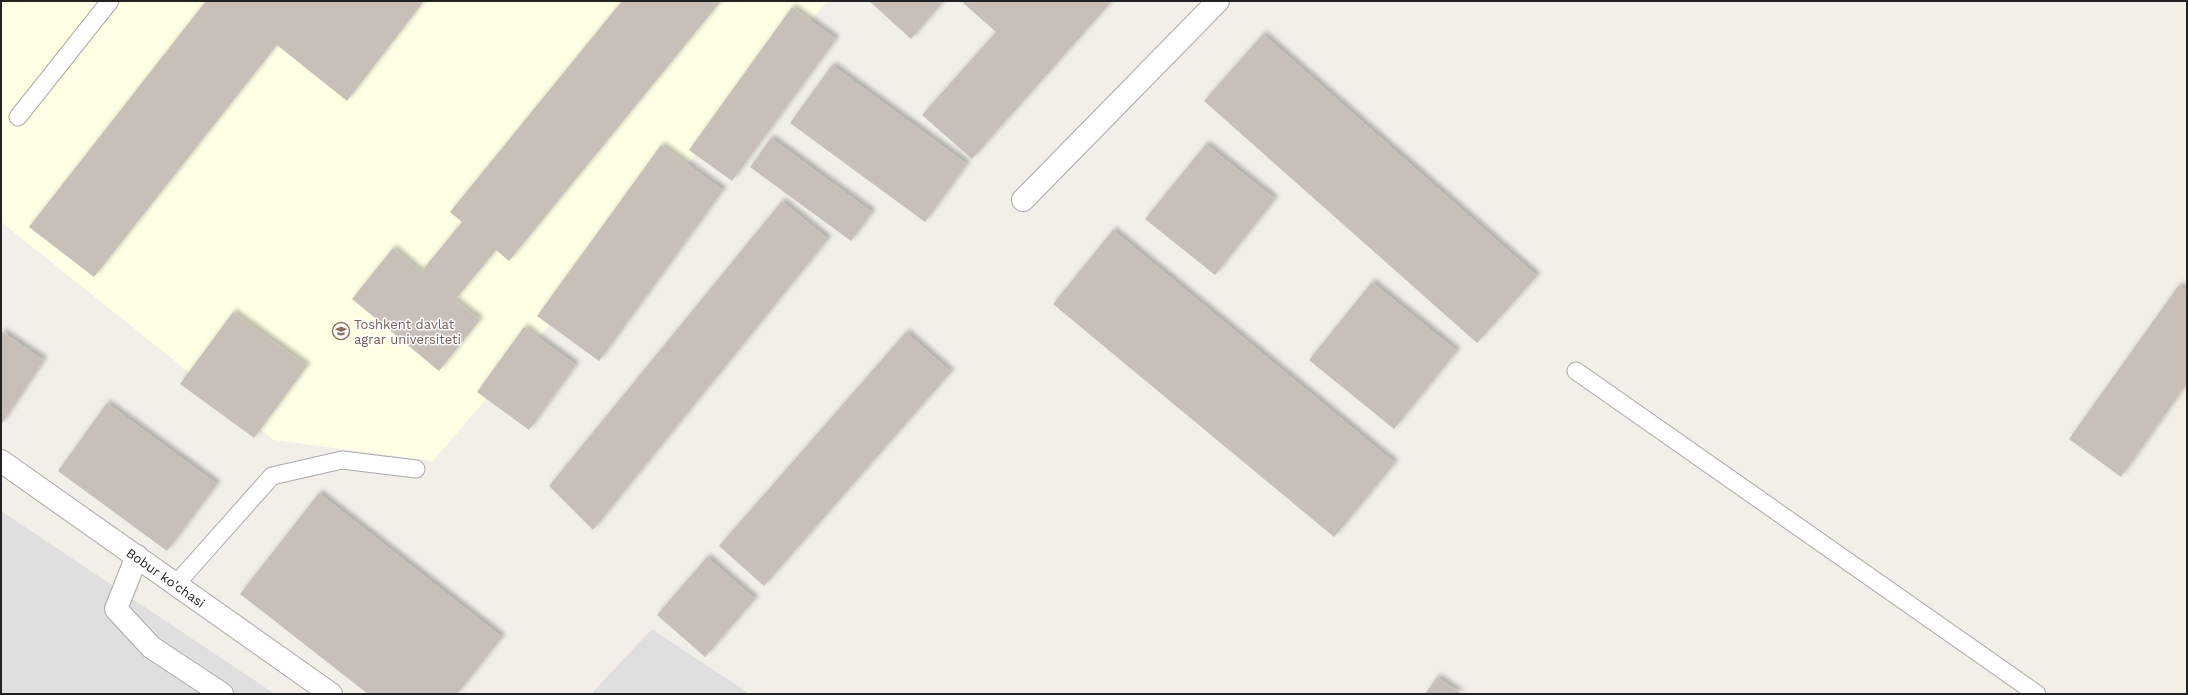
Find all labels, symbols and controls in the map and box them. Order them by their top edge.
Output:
place label: Toshkent davlat agrar universiteti [354,317,461,347]
school or university icon: Toshkent davlat agrar universiteti [331,321,351,341]
street label: Bobur ko'chasi [124,545,208,610]

